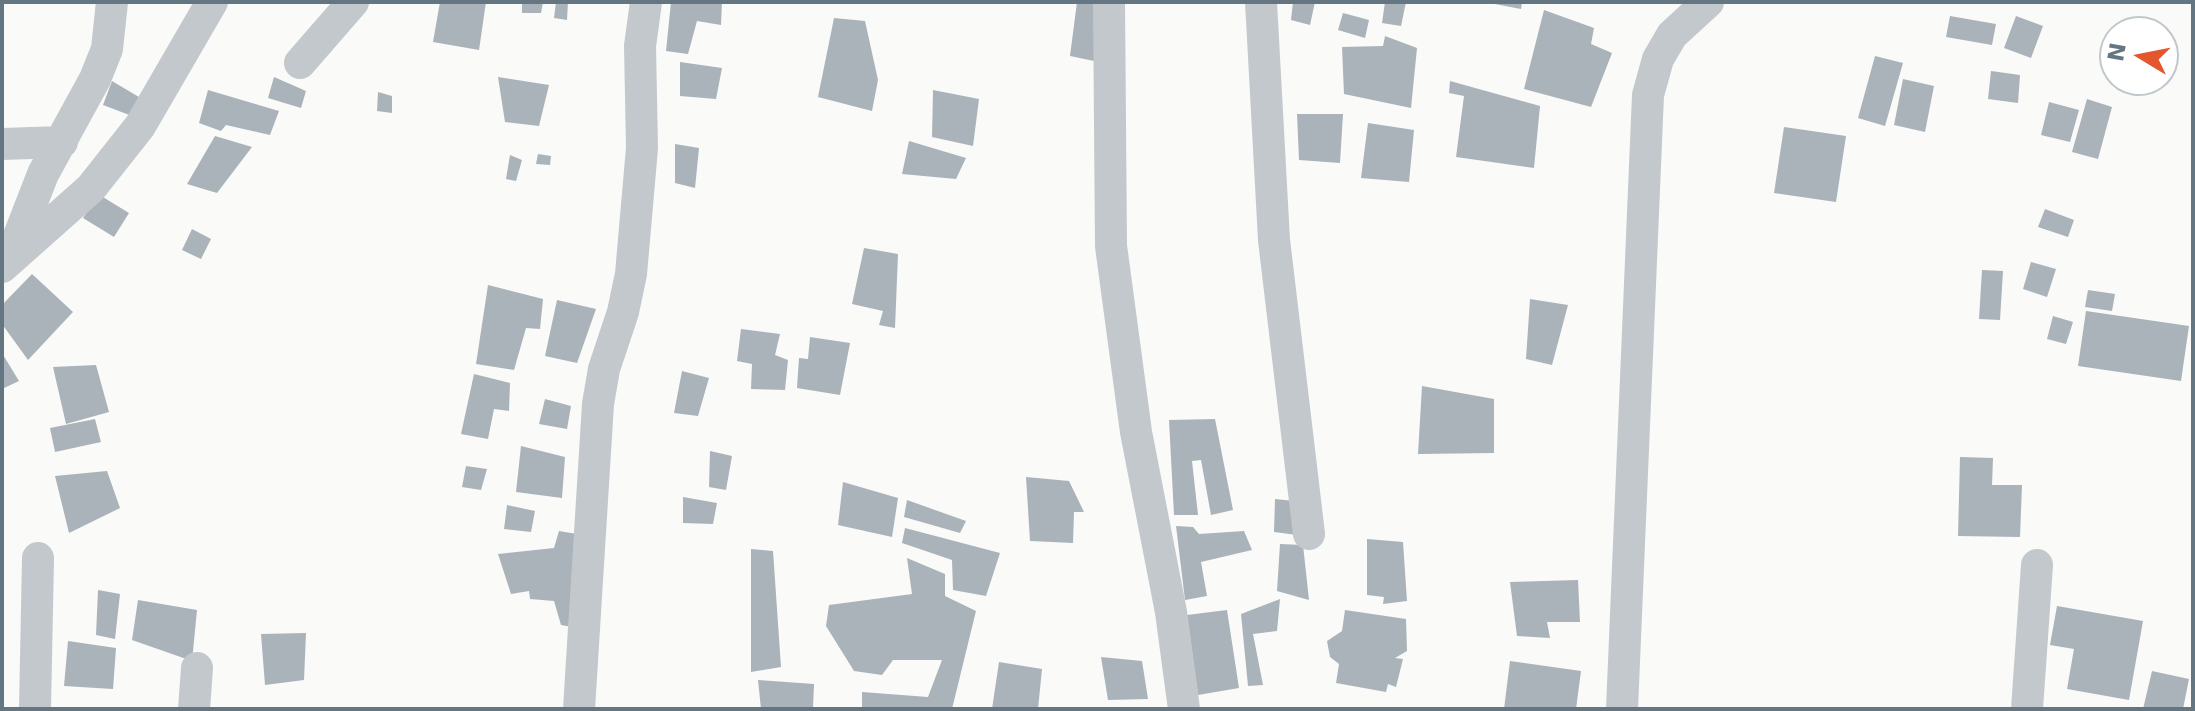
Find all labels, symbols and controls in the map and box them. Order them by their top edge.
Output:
north arrow [2099,16,2179,96]
text: N [2103,41,2131,63]

